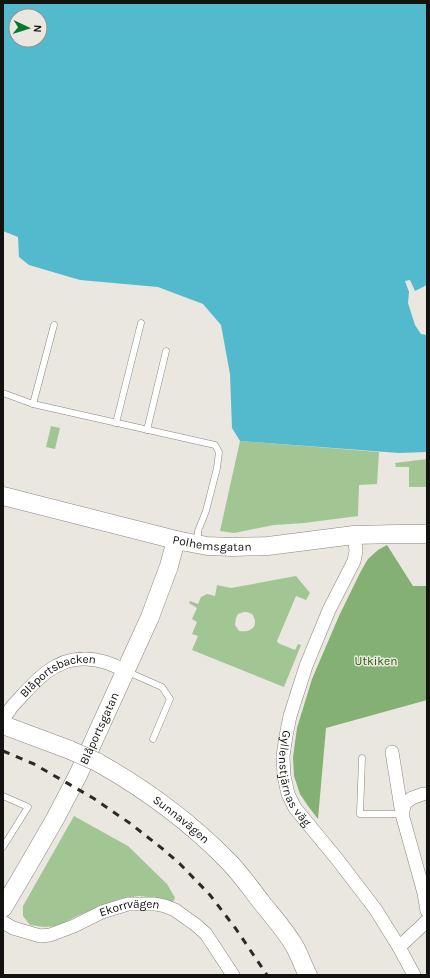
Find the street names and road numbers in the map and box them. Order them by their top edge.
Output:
street label: Polhemsgatan [172,533,252,554]
street label: Blåportsbacken [17,652,97,700]
street label: Blåportsgatan [77,690,122,767]
street label: Gyllenstjärnas väg [276,729,314,829]
street label: Sunnavägen [150,792,212,846]
street label: Ekorrvägen [97,897,161,919]

